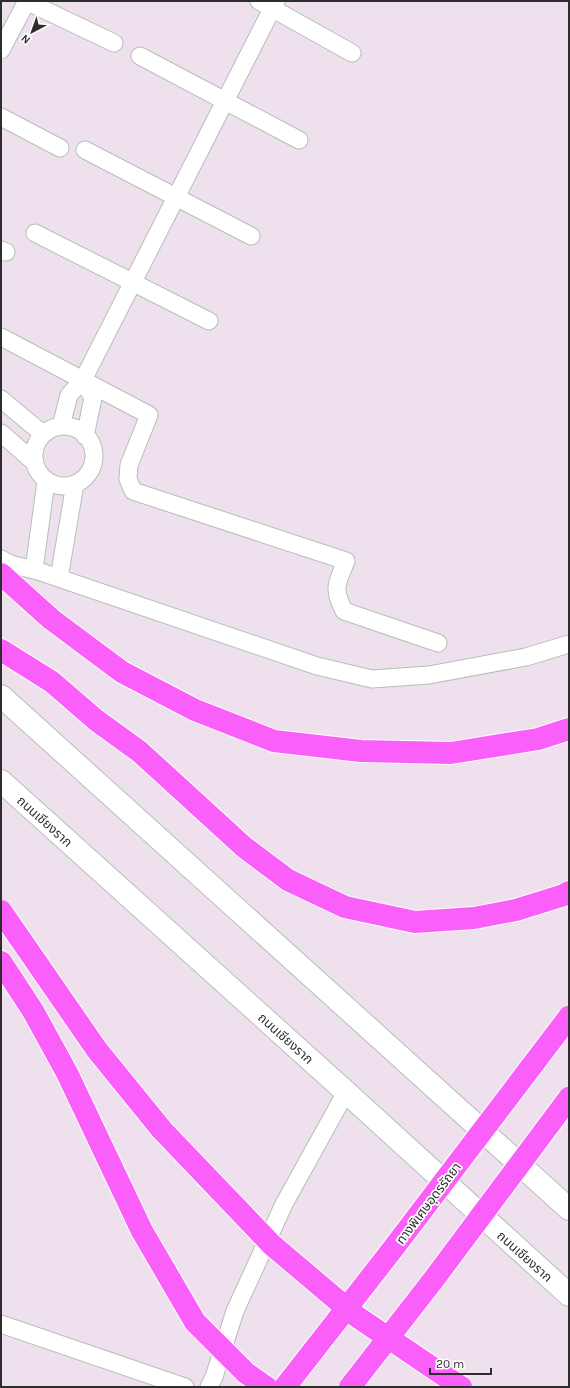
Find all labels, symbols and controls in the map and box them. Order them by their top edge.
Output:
north arrow [12,12,52,52]
text: N [19,32,33,47]
street label: ถนนเชียงราก [14,793,75,850]
street label: ถนนเชียงราก [255,1010,316,1067]
street label: ทางพิเศษอุดรรัถยา [393,1159,464,1247]
street label: ถนนเชียงราก [494,1228,555,1285]
scale bar [430,1350,491,1376]
text: 20 m [436,1357,464,1371]

